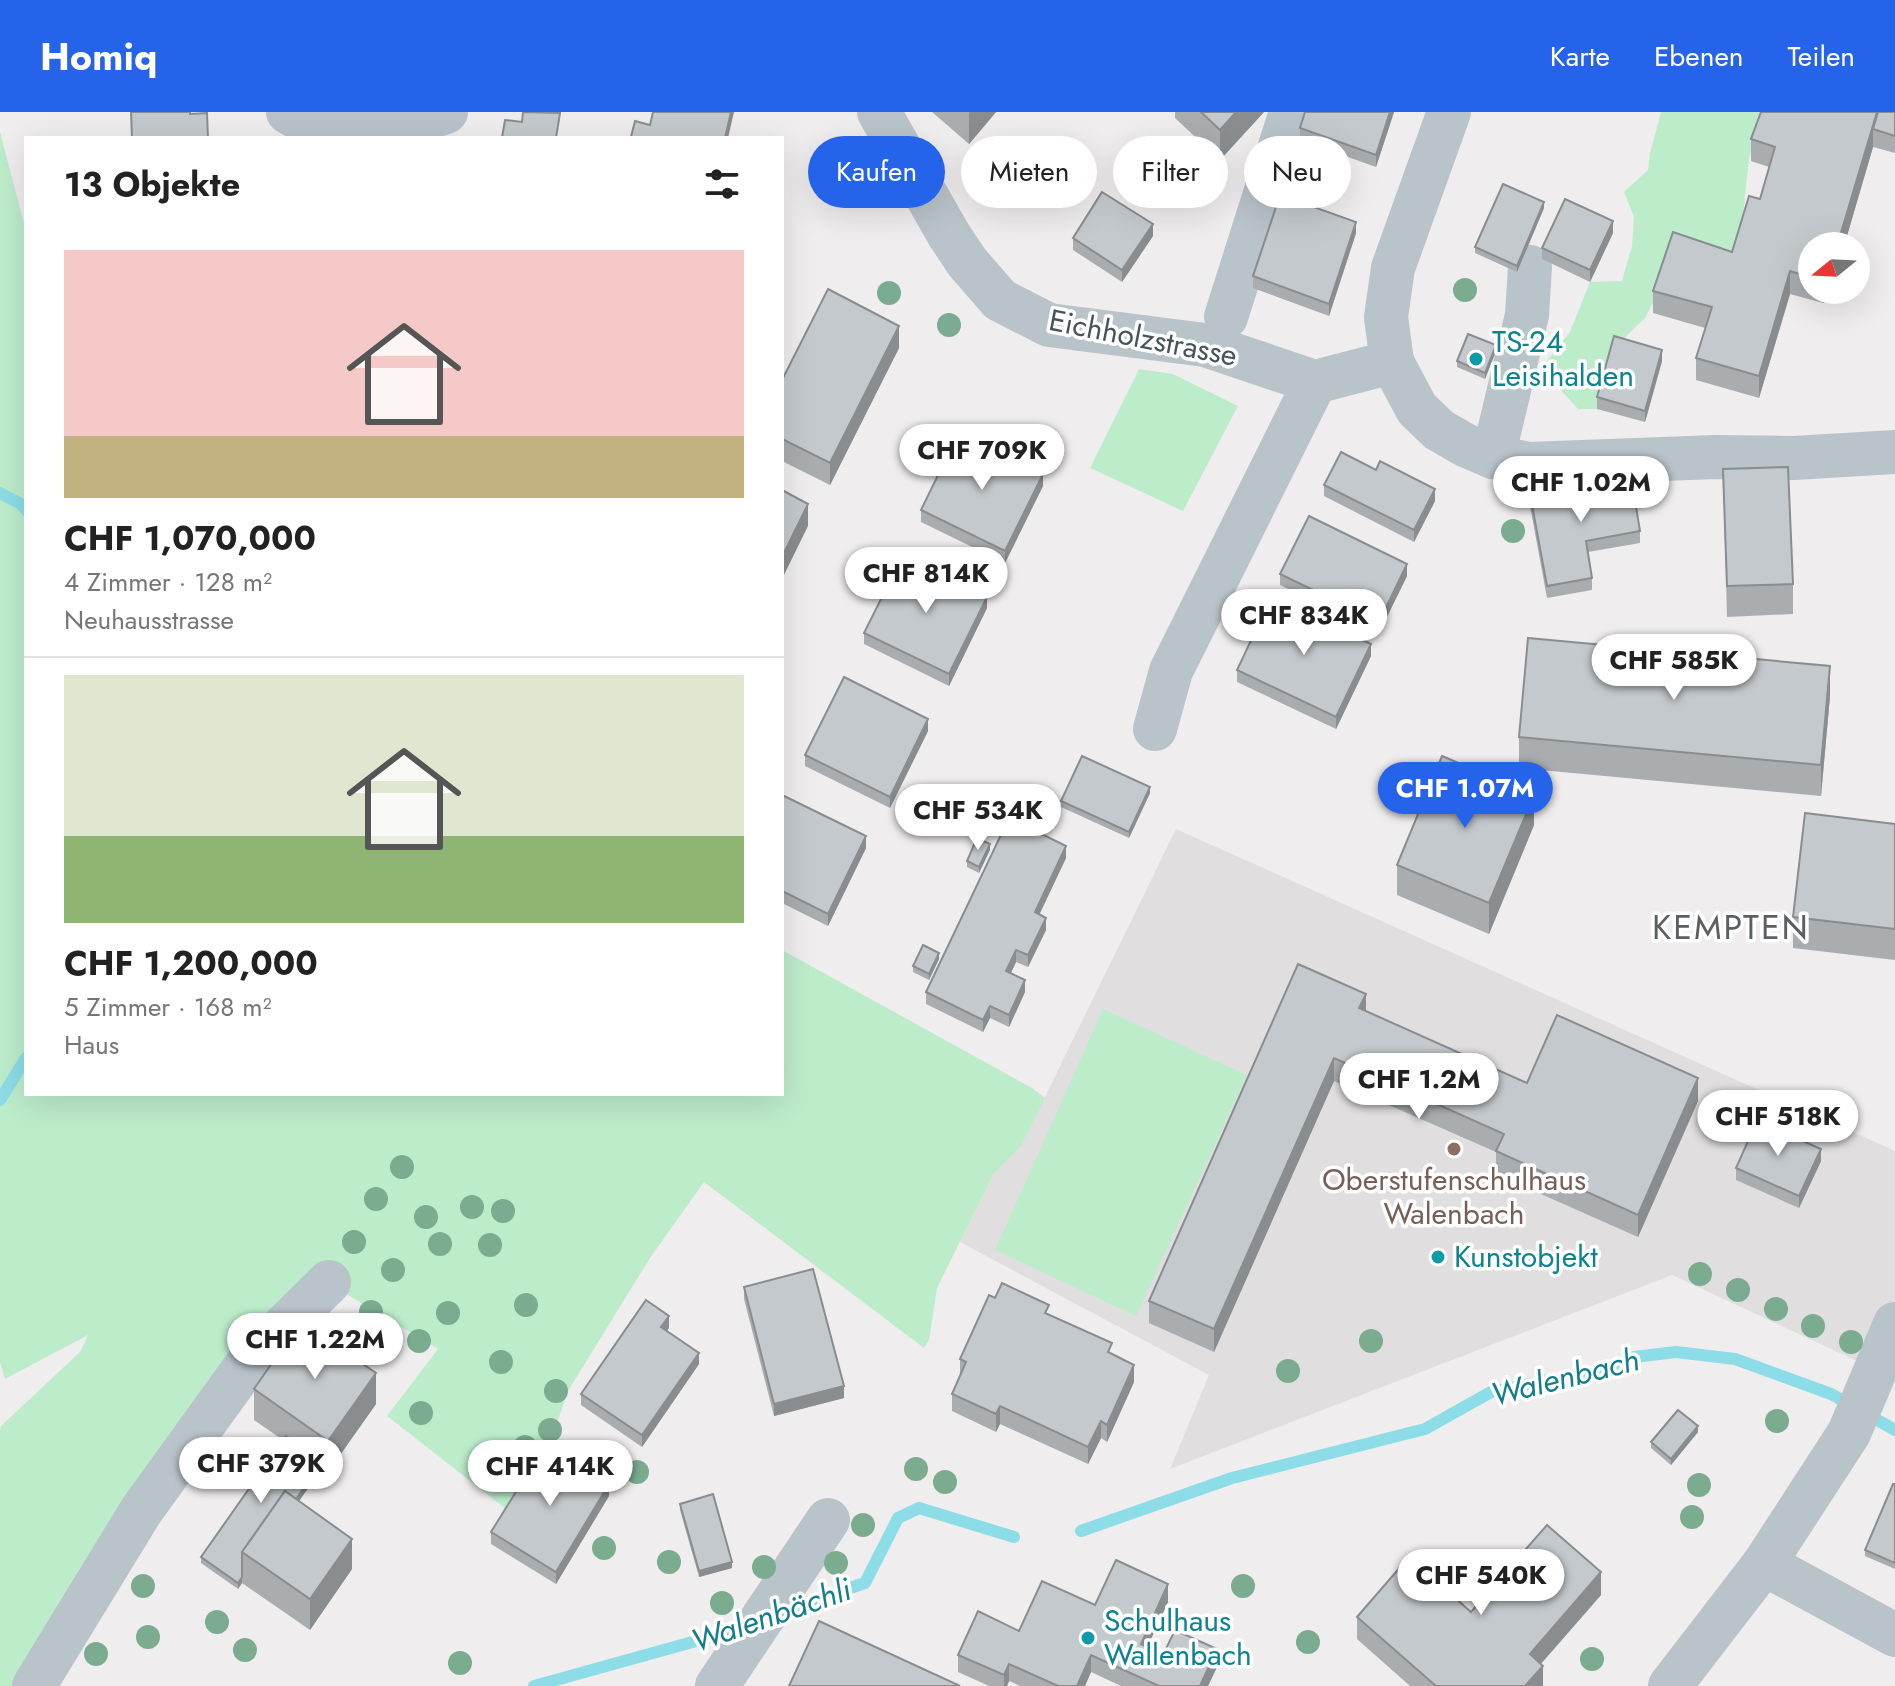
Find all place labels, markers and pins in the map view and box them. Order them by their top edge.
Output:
place label: TS-24 Leisihalden [1492,320,1634,397]
marker: TS-24 Leisihalden [1467,350,1485,368]
pin: CHF 709K [899,424,1065,492]
pin: CHF 1.02M [1489,456,1673,524]
pin: CHF 814K [843,547,1009,615]
pin: CHF 834K [1221,589,1387,657]
pin: CHF 585K [1591,634,1757,702]
pin: CHF 1.07M [1373,762,1557,830]
pin: CHF 534K [895,784,1061,852]
pin: CHF 1.2M [1336,1053,1502,1121]
pin: CHF 518K [1695,1090,1861,1158]
marker: Oberstufenschulhaus Walenbach [1445,1140,1463,1158]
place label: Oberstufenschulhaus Walenbach [1322,1158,1586,1235]
place label: Kunstobjekt [1454,1235,1598,1278]
marker: Kunstobjekt [1429,1248,1447,1266]
pin: CHF 1.22M [223,1313,407,1381]
pin: CHF 379K [178,1437,344,1505]
pin: CHF 414K [467,1440,633,1508]
pin: CHF 540K [1398,1549,1564,1617]
place label: Schulhaus Wallenbach [1104,1599,1252,1676]
marker: Schulhaus Wallenbach [1079,1629,1097,1647]

